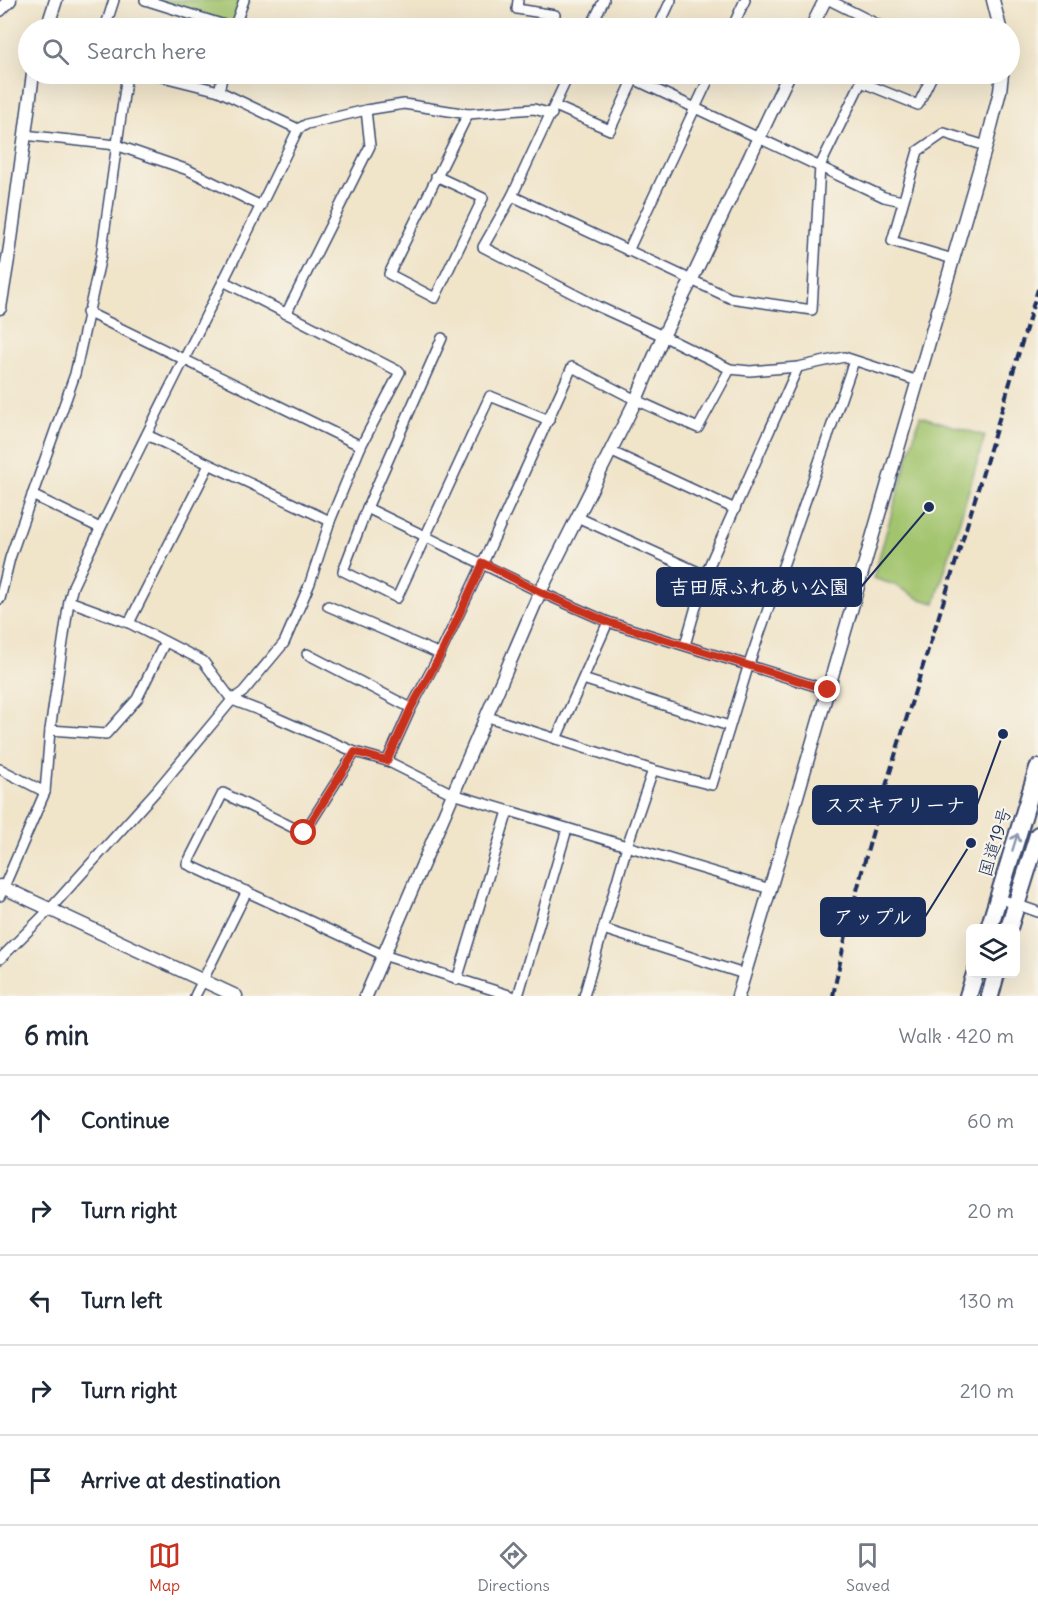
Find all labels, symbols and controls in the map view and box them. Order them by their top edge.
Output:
search box [18,18,1020,84]
icon: search [39,35,72,68]
text: Search here [87,37,206,65]
callout: 吉田原ふれあい公園 [657,568,861,606]
text: 吉田原ふれあい公園 [669,574,849,599]
route end [814,676,840,702]
callout: スズキアリーナ [813,786,977,824]
text: スズキアリーナ [825,792,965,817]
street label: 国道19号 [973,804,1016,879]
route start [290,819,316,845]
one-way arrow [1010,833,1021,852]
callout: アップル [821,898,925,936]
text: アップル [834,904,912,929]
map controls [966,924,1020,978]
button: layers [966,924,1020,978]
text: 6 min [24,1019,89,1052]
text: Walk · 420 m [898,1023,1014,1048]
icon: ahead [24,1104,57,1137]
text: Continue [81,1106,170,1134]
text: 60 m [967,1108,1014,1133]
icon: right [24,1194,57,1227]
text: Turn right [81,1196,177,1224]
text: 20 m [968,1198,1014,1223]
icon: left [24,1284,57,1317]
text: Turn left [81,1286,162,1314]
text: 130 m [959,1288,1014,1313]
icon: right [24,1374,57,1407]
text: Turn right [81,1376,177,1404]
text: 210 m [960,1378,1014,1403]
icon: arrive [24,1464,57,1497]
text: Arrive at destination [81,1466,281,1494]
tab: Map [148,1539,181,1595]
tab: Directions [477,1539,550,1595]
tab: Saved [846,1539,890,1595]

